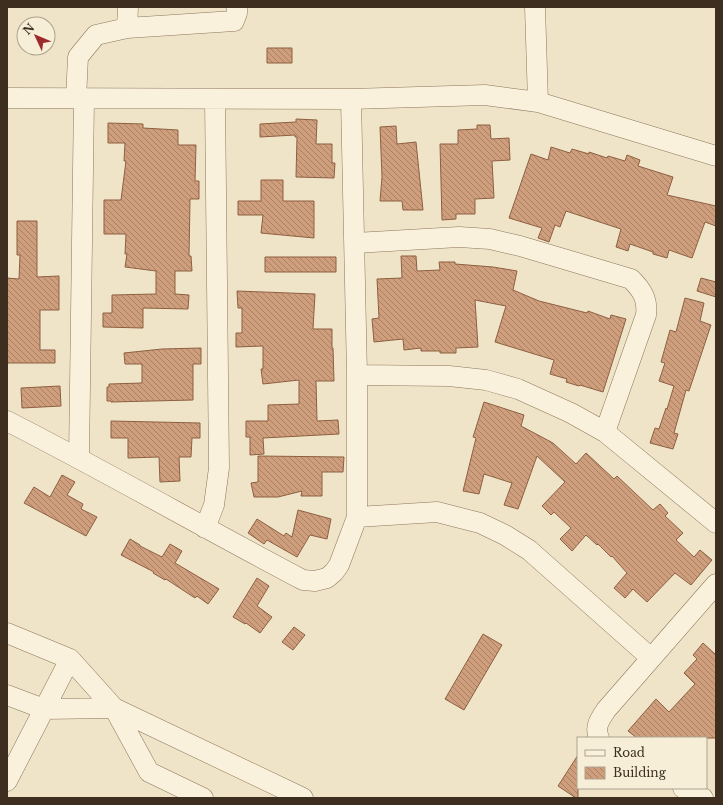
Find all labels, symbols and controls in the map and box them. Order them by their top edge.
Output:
north arrow [16,16,56,56]
text: N [20,20,38,38]
legend [577,737,707,789]
text: Road [613,745,645,760]
text: Building [613,765,667,780]

